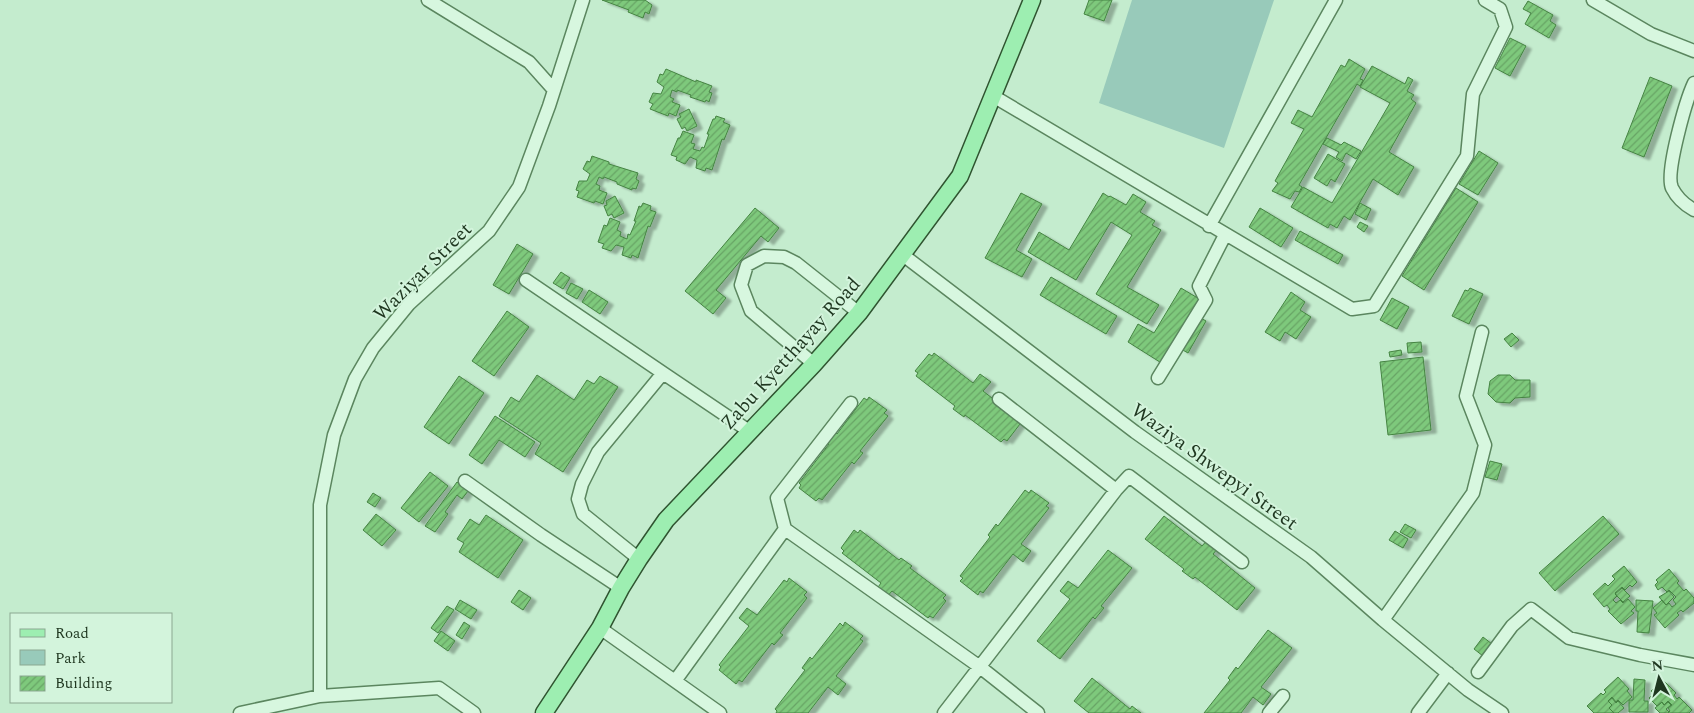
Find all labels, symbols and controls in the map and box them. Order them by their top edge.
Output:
street label: Waziyar Street [366,215,479,328]
street label: Zabu Kyetthayay Road [714,270,868,437]
street label: Waziya Shwepyi Street [1124,396,1304,538]
legend [10,613,172,703]
text: Road [55,622,89,645]
text: Park [55,647,86,670]
north arrow [1634,653,1684,703]
text: N [1651,654,1664,677]
text: Building [55,672,112,695]

